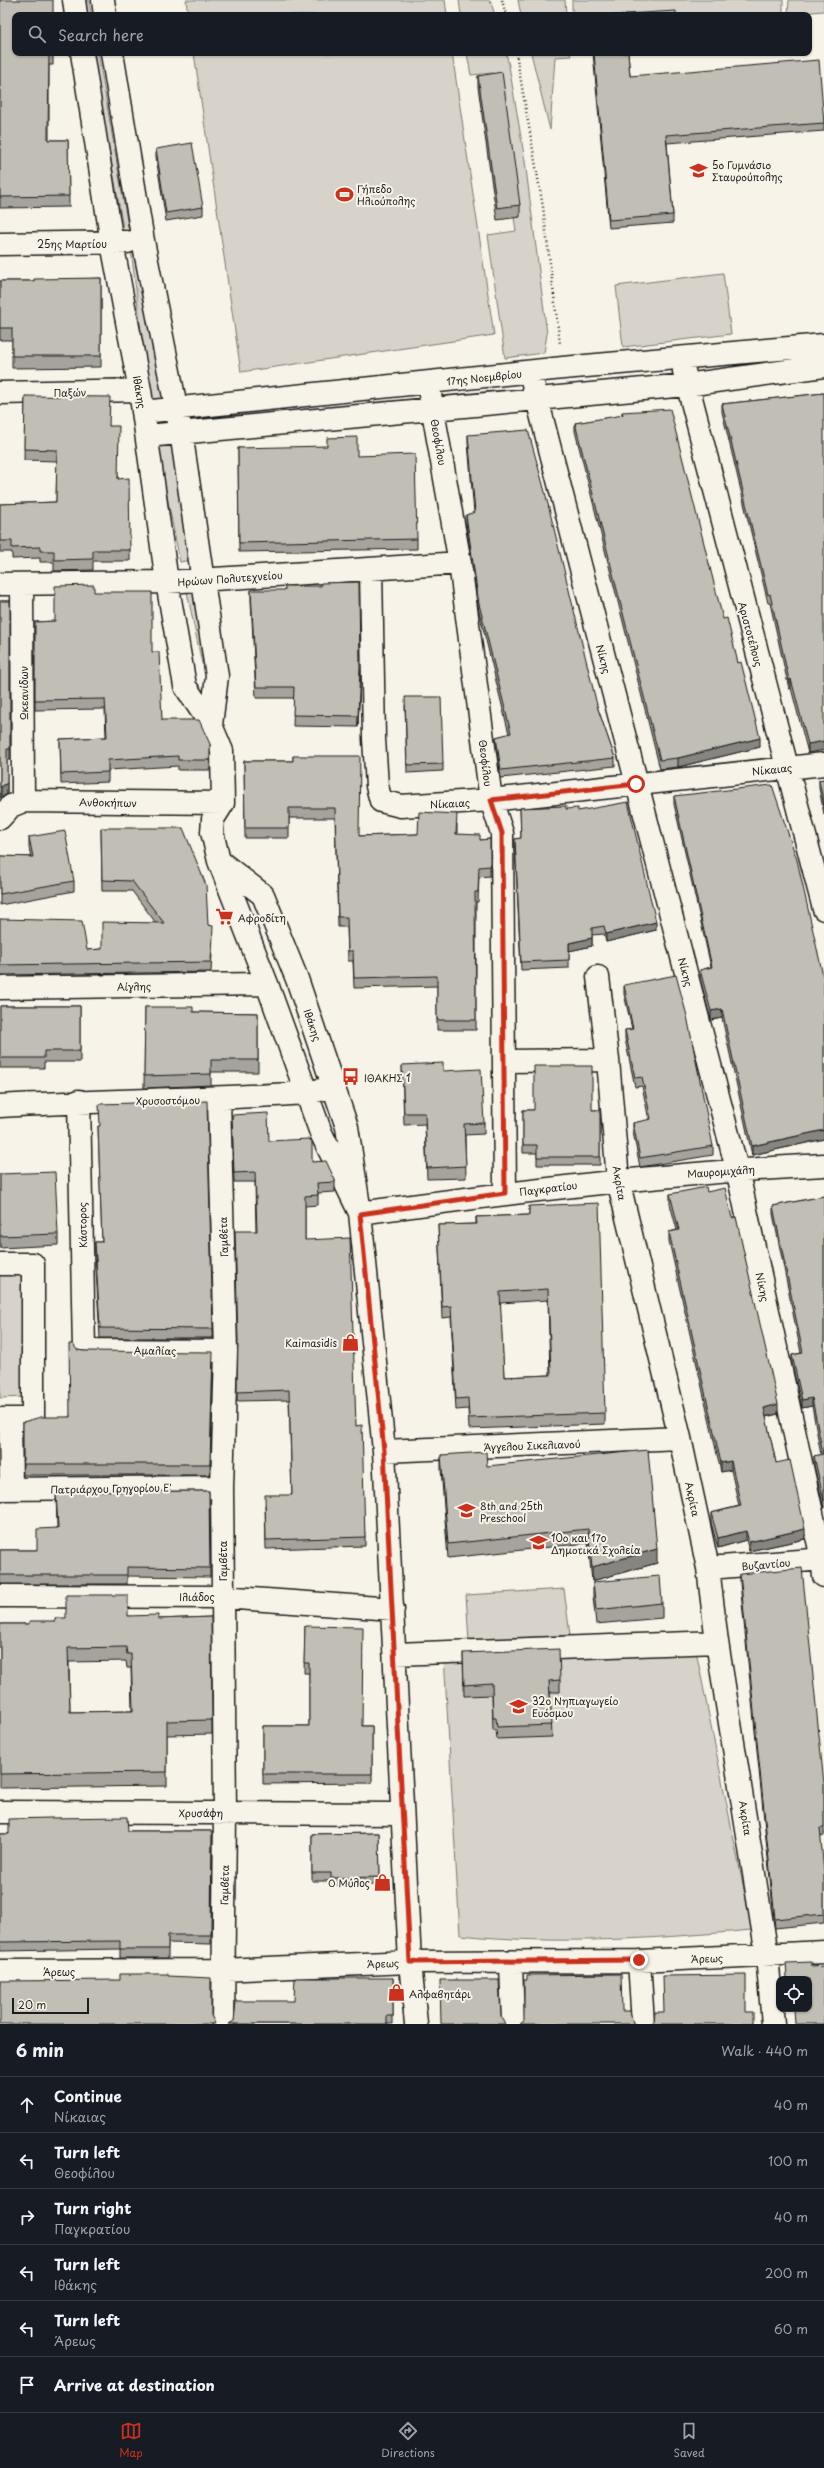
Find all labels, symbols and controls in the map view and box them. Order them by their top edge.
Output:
search box [12,12,812,56]
icon: search [26,23,48,45]
text: Search here [58,23,144,46]
place label: 5ο Γυμνάσιο Σταυρούπολης [712,157,783,184]
school or university icon: 5ο Γυμνάσιο Σταυρούπολης [689,160,709,180]
place label: Γήπεδο Ηλιούπολης [357,181,415,208]
sports icon: Γήπεδο Ηλιούπολης [334,184,354,204]
street label: 25ης Μαρτίου [37,236,107,251]
street label: 17ης Νοεμβρίου [445,366,523,388]
street label: Ιθάκης [130,374,150,410]
street label: Παξών [53,384,87,400]
street label: Θεοφίλου [428,418,451,467]
street label: Ηρώων Πολυτεχνείου [177,567,283,589]
street label: Αριστοτέλους [735,600,767,668]
street label: Νίκης [593,643,615,675]
street label: Ωκεανίδων [16,666,31,720]
street label: Θεοφίλου [476,739,496,787]
street label: Νίκαιας [751,759,793,779]
route start [627,775,645,793]
street label: Ανθοκήπων [79,794,137,810]
street label: Νίκαιας [430,794,470,812]
supermarket icon: Αφροδίτη [215,907,235,927]
place label: Αφροδίτη [238,910,286,925]
street label: Νίκης [675,956,697,988]
street label: Αίγλης [117,978,151,994]
street label: Ιθάκης [301,1007,325,1043]
bus stop icon: ΙΘΑΚΗΣ 1 [341,1067,361,1087]
place label: ΙΘΑΚΗΣ 1 [364,1070,410,1085]
street label: Χρυσοστόμου [136,1092,200,1108]
street label: Μαυρομιχάλη [687,1161,755,1181]
street label: Ακρίτα [610,1164,631,1202]
street label: Παγκρατίου [518,1177,578,1199]
street label: Κάστορος [74,1202,91,1248]
street label: Γαμβέτα [215,1216,231,1257]
street label: Νίκης [753,1271,773,1303]
shop icon: Kaimasidis [340,1332,360,1352]
place label: Kaimasidis [285,1335,337,1350]
street label: Αμαλίας [134,1342,176,1358]
street label: Άγγελου Σικελιανού [483,1436,581,1454]
street label: Πατριάρχου Γρηγορίου Ε' [50,1479,172,1497]
street label: Ακρίτα [682,1480,704,1518]
place label: 8th and 25th Preschool [480,1498,543,1525]
school or university icon: 8th and 25th Preschool [457,1501,477,1521]
place label: 10ο και 17ο Δημοτικά Σχολεία [551,1530,641,1557]
school or university icon: 10ο και 17ο Δημοτικά Σχολεία [528,1533,548,1553]
street label: Γαμβέτα [215,1540,230,1581]
street label: Βυζαντίου [741,1554,791,1574]
street label: Ιλιάδος [179,1589,215,1604]
place label: 32ο Νηπιαγωγείο Ευόσμου [532,1693,619,1720]
school or university icon: 32ο Νηπιαγωγείο Ευόσμου [509,1696,529,1716]
street label: Ακρίτα [736,1799,756,1837]
street label: Χρυσάφη [179,1805,223,1820]
street label: Γαμβέτα [216,1864,232,1905]
shop icon: Ο Μύλος [373,1872,393,1892]
place label: Ο Μύλος [328,1875,370,1890]
street label: Άρεως [691,1950,723,1966]
route end [630,1951,648,1969]
street label: Άρεως [367,1955,399,1971]
street label: Άρεως [43,1964,75,1979]
map controls [776,1976,812,2012]
button: locate [776,1976,812,2012]
shop icon: Αλφαβητάρι [386,1983,406,2003]
place label: Αλφαβητάρι [409,1986,471,2002]
scale bar [12,1996,89,2015]
text: 20 m [18,1996,46,2013]
text: 6 min [16,2037,64,2063]
text: Walk · 440 m [721,2041,808,2060]
text: Continue [54,2084,122,2107]
icon: ahead [16,2094,38,2116]
text: 40 m [774,2095,808,2114]
text: Νίκαιας [54,2107,106,2126]
text: Turn left [54,2140,120,2163]
icon: left [16,2150,38,2172]
text: 100 m [768,2151,808,2170]
text: Θεοφίλου [54,2163,115,2182]
text: Turn right [54,2196,131,2219]
icon: right [16,2206,38,2228]
text: 40 m [774,2207,808,2226]
text: Παγκρατίου [54,2219,130,2238]
text: Turn left [54,2252,120,2275]
icon: left [16,2262,38,2284]
text: 200 m [765,2263,808,2282]
text: Ιθάκης [54,2275,97,2294]
text: Turn left [54,2308,120,2331]
icon: left [16,2318,38,2340]
text: 60 m [774,2319,808,2338]
text: Άρεως [54,2331,96,2350]
text: Arrive at destination [54,2373,215,2396]
icon: arrive [16,2374,38,2396]
tab: Map [119,2420,143,2461]
tab: Directions [381,2420,435,2461]
tab: Saved [673,2420,705,2461]

